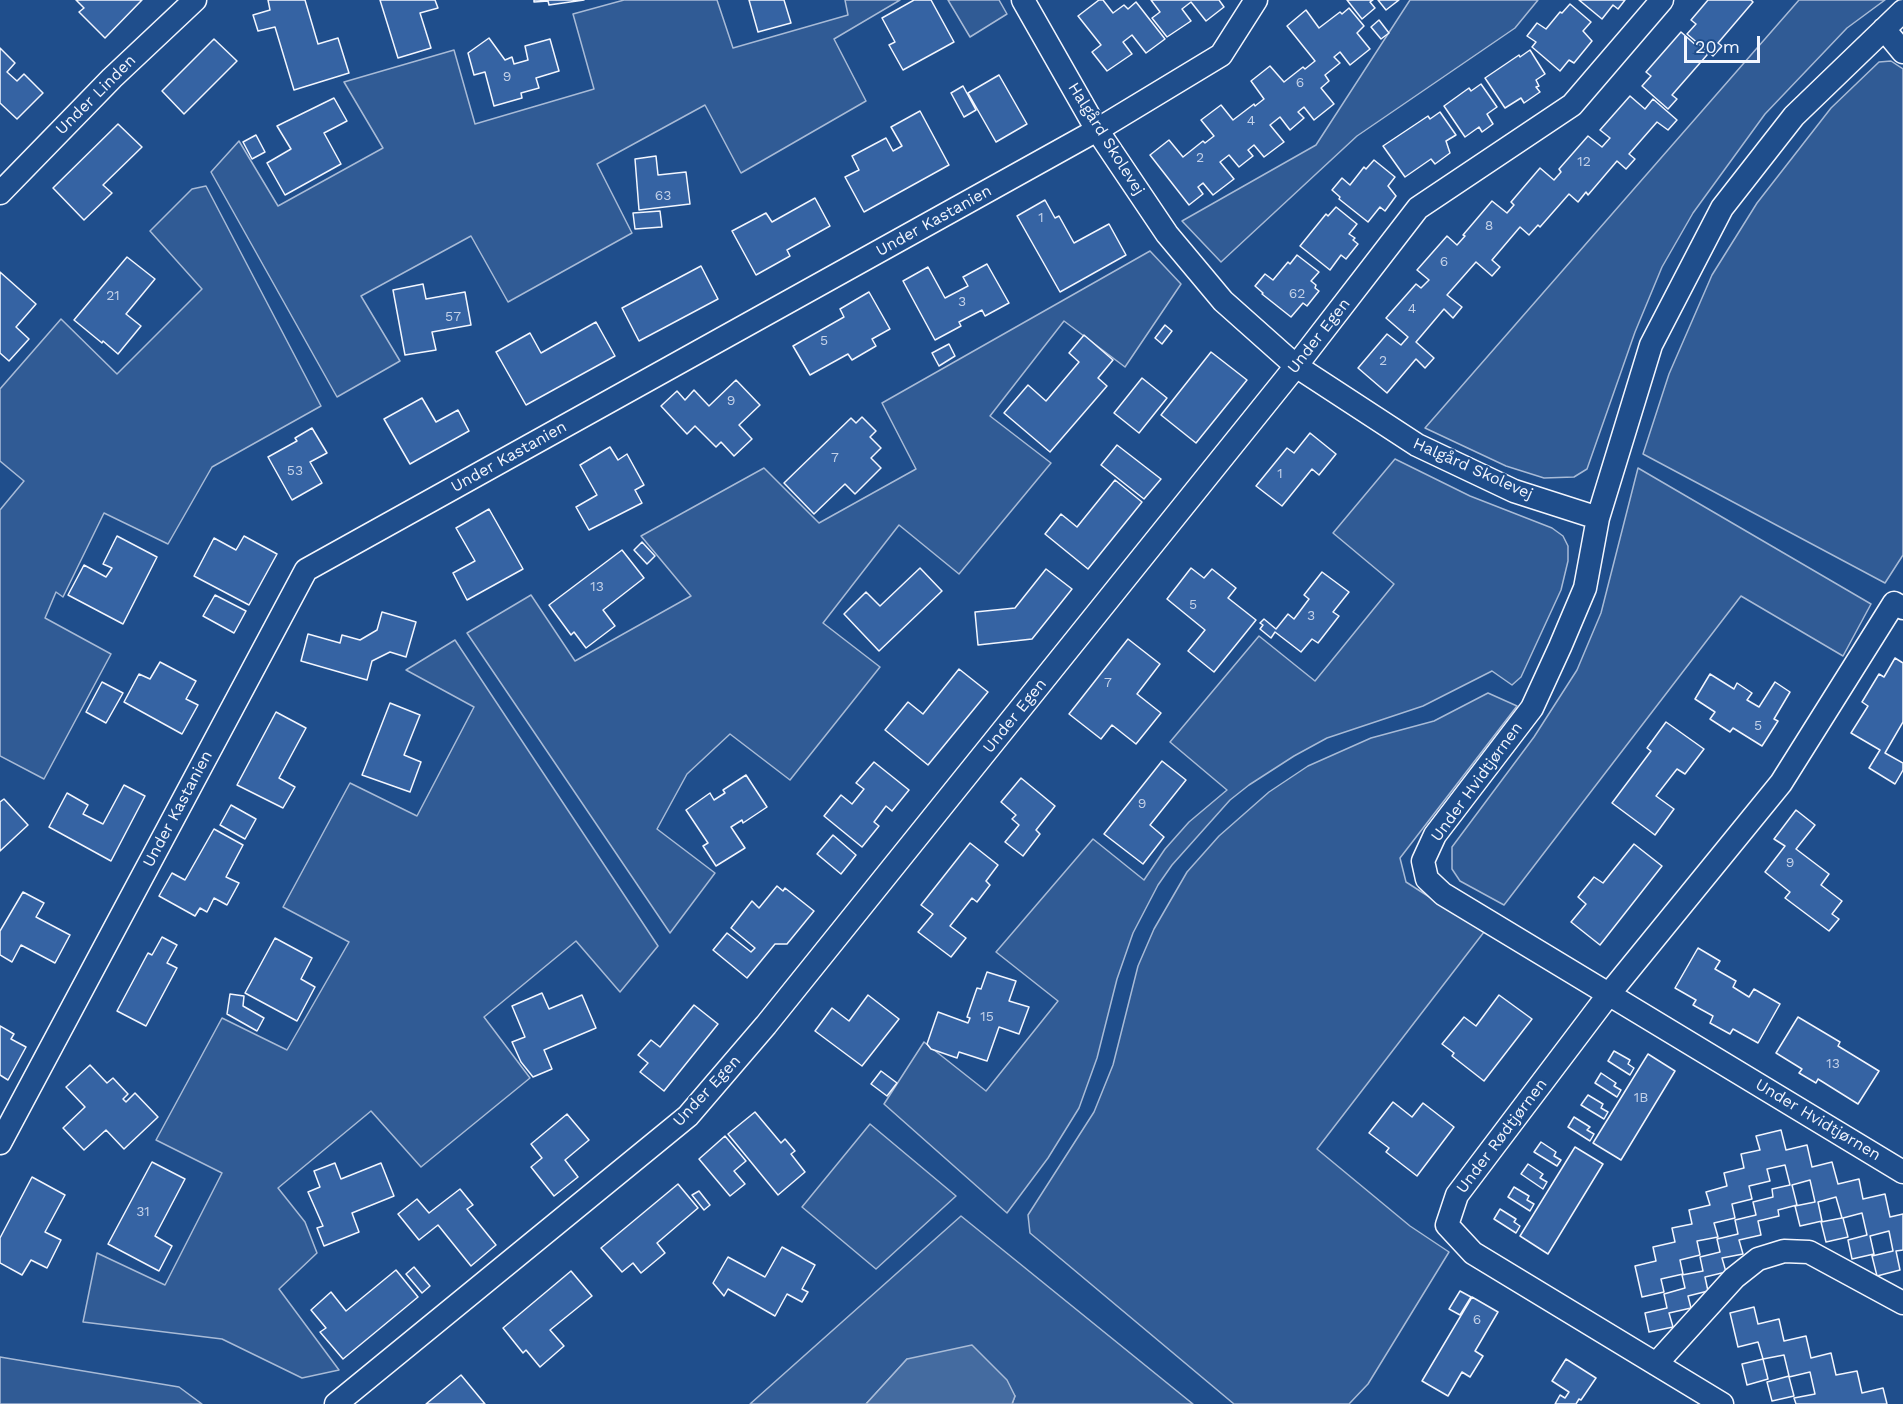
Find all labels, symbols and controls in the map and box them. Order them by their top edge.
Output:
scale bar [1687,24,1764,62]
text: 20 m [1695,36,1740,57]
street label: Under Linden [52,51,140,139]
house number: 9 [503,69,511,85]
house number: 6 [1296,75,1304,91]
street label: Halgård Skolevej [1064,79,1148,199]
house number: 4 [1247,113,1255,129]
house number: 2 [1196,150,1204,166]
house number: 12 [1577,154,1591,170]
street label: Under Kastanien [873,181,995,261]
house number: 63 [655,188,671,204]
house number: 1 [1038,210,1044,226]
house number: 8 [1485,218,1493,234]
house number: 6 [1440,254,1448,270]
house number: 62 [1289,286,1305,302]
house number: 21 [106,288,120,304]
house number: 3 [958,294,966,310]
street label: Under Egen [1284,295,1354,377]
house number: 4 [1408,301,1416,317]
house number: 57 [445,309,461,325]
house number: 5 [820,333,828,349]
house number: 2 [1379,353,1387,369]
house number: 9 [727,393,735,409]
street label: Under Kastanien [448,417,570,497]
street label: Halgård Skolevej [1410,434,1536,504]
house number: 7 [831,450,839,466]
house number: 53 [287,463,303,479]
house number: 1 [1277,466,1283,482]
house number: 13 [590,579,604,595]
house number: 5 [1189,597,1197,613]
house number: 3 [1307,608,1315,624]
street label: Under Egen [979,675,1051,757]
house number: 7 [1104,675,1112,691]
house number: 5 [1754,718,1762,734]
street label: Under Hvidtjørnen [1427,719,1527,845]
street label: Under Kastanien [139,747,217,871]
house number: 9 [1138,796,1146,812]
house number: 9 [1786,855,1794,871]
house number: 15 [980,1009,994,1025]
street label: Under Egen [669,1051,745,1131]
house number: 13 [1826,1056,1840,1072]
street label: Under Rødtjørnen [1453,1075,1551,1197]
street label: Under Hvidtjørnen [1752,1075,1884,1165]
house number: 1B [1634,1090,1648,1106]
house number: 31 [136,1204,150,1220]
house number: 6 [1473,1312,1481,1328]

